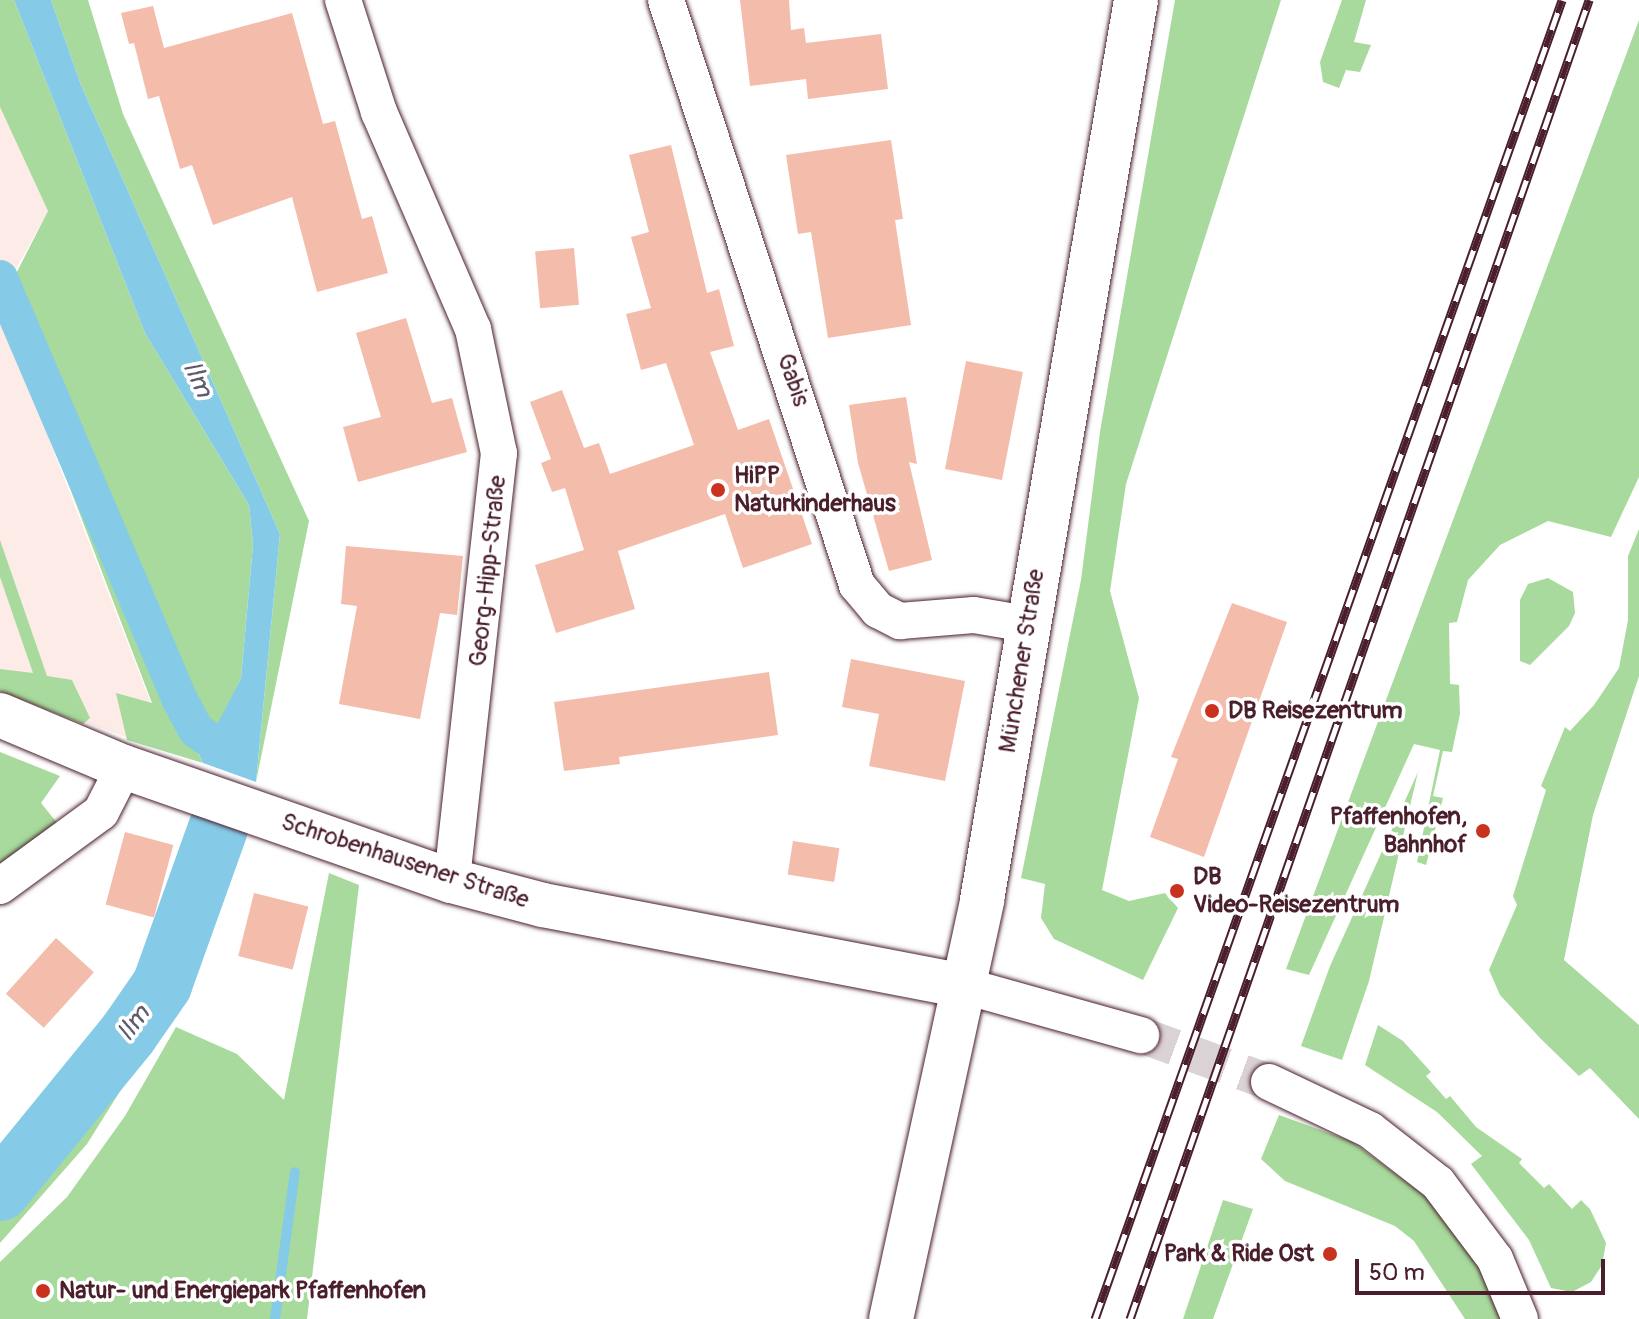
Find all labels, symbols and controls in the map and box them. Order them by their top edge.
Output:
street label: Gabis [771,350,815,410]
water label: Ilm [175,356,219,402]
place label: HiPP Naturkinderhaus [734,462,896,518]
street label: Georg-Hipp-Straße [464,474,512,668]
marker: HiPP Naturkinderhaus [709,481,727,499]
street label: Münchener Straße [993,567,1051,755]
place label: DB Reisezentrum [1228,697,1403,725]
marker: DB Reisezentrum [1203,702,1221,720]
place label: Pfaffenhofen, Bahnhof [1330,803,1467,859]
street label: Schrobenhausener Straße [278,807,532,915]
marker: Pfaffenhofen, Bahnhof [1474,822,1492,840]
place label: DB Video-Reisezentrum [1193,863,1399,919]
marker: DB Video-Reisezentrum [1168,882,1186,900]
water label: Ilm [111,1000,157,1048]
place label: Park & Ride Ost [1164,1240,1314,1268]
scale bar [1359,1243,1609,1293]
marker: Park & Ride Ost [1321,1245,1339,1263]
text: 50 m [1369,1258,1425,1287]
place label: Natur- und Energiepark Pfaffenhofen [59,1277,426,1305]
marker: Natur- und Energiepark Pfaffenhofen [34,1282,52,1300]

